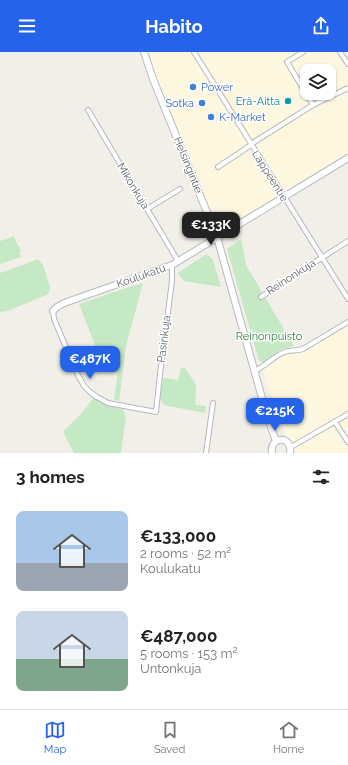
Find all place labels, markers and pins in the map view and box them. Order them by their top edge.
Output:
place label: Power [201,81,233,94]
marker: Power [188,82,198,92]
place label: Erä-Aitta [236,95,280,108]
marker: Erä-Aitta [283,96,293,106]
place label: Sotka [165,97,194,110]
marker: Sotka [197,98,207,108]
place label: K-Market [219,111,266,124]
marker: K-Market [206,112,216,122]
pin: €133K [183,212,239,246]
pin: €487K [62,346,118,380]
pin: €215K [247,398,303,432]

